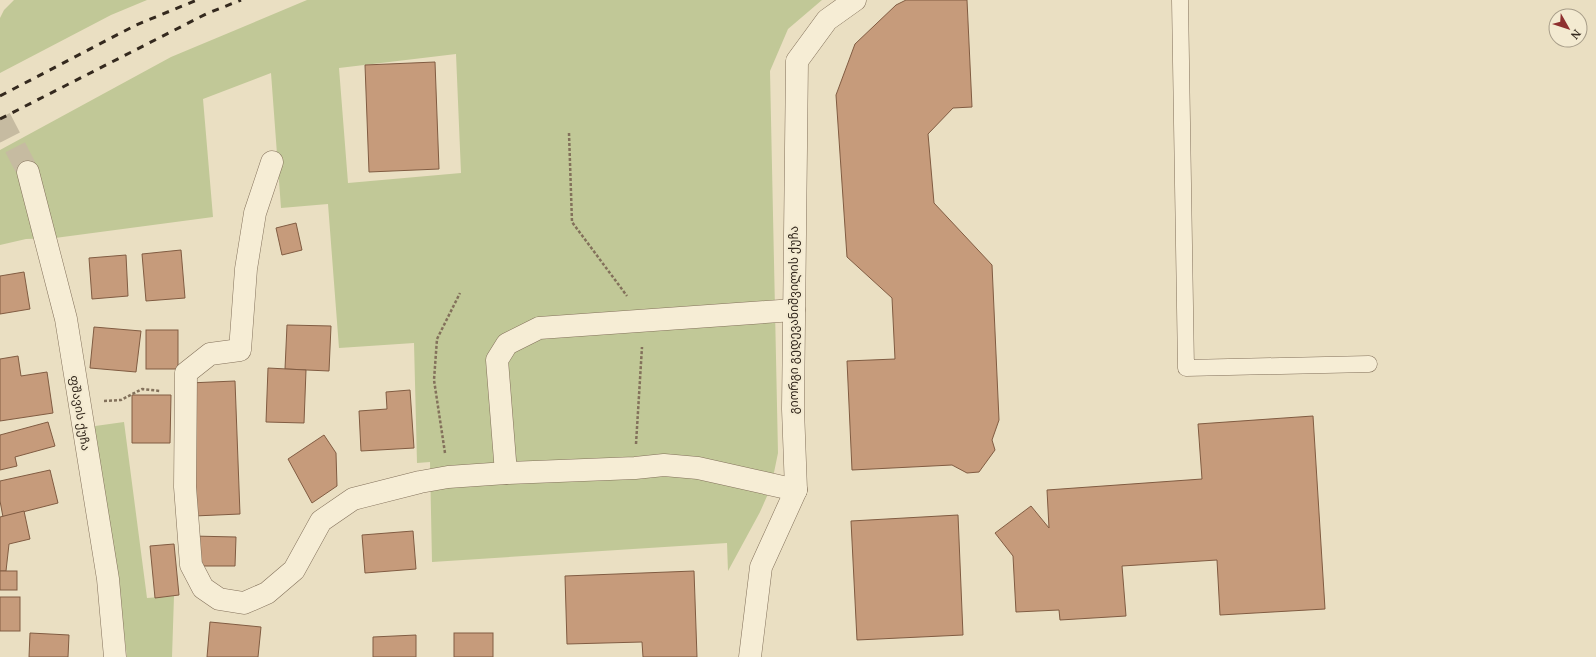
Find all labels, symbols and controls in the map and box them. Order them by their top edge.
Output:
north arrow [1548,8,1588,48]
text: N [1567,27,1585,43]
street label: გიორგი გედევანიშვილის ქუჩა [785,226,802,414]
street label: ფშავის ქუჩა [66,374,95,452]

